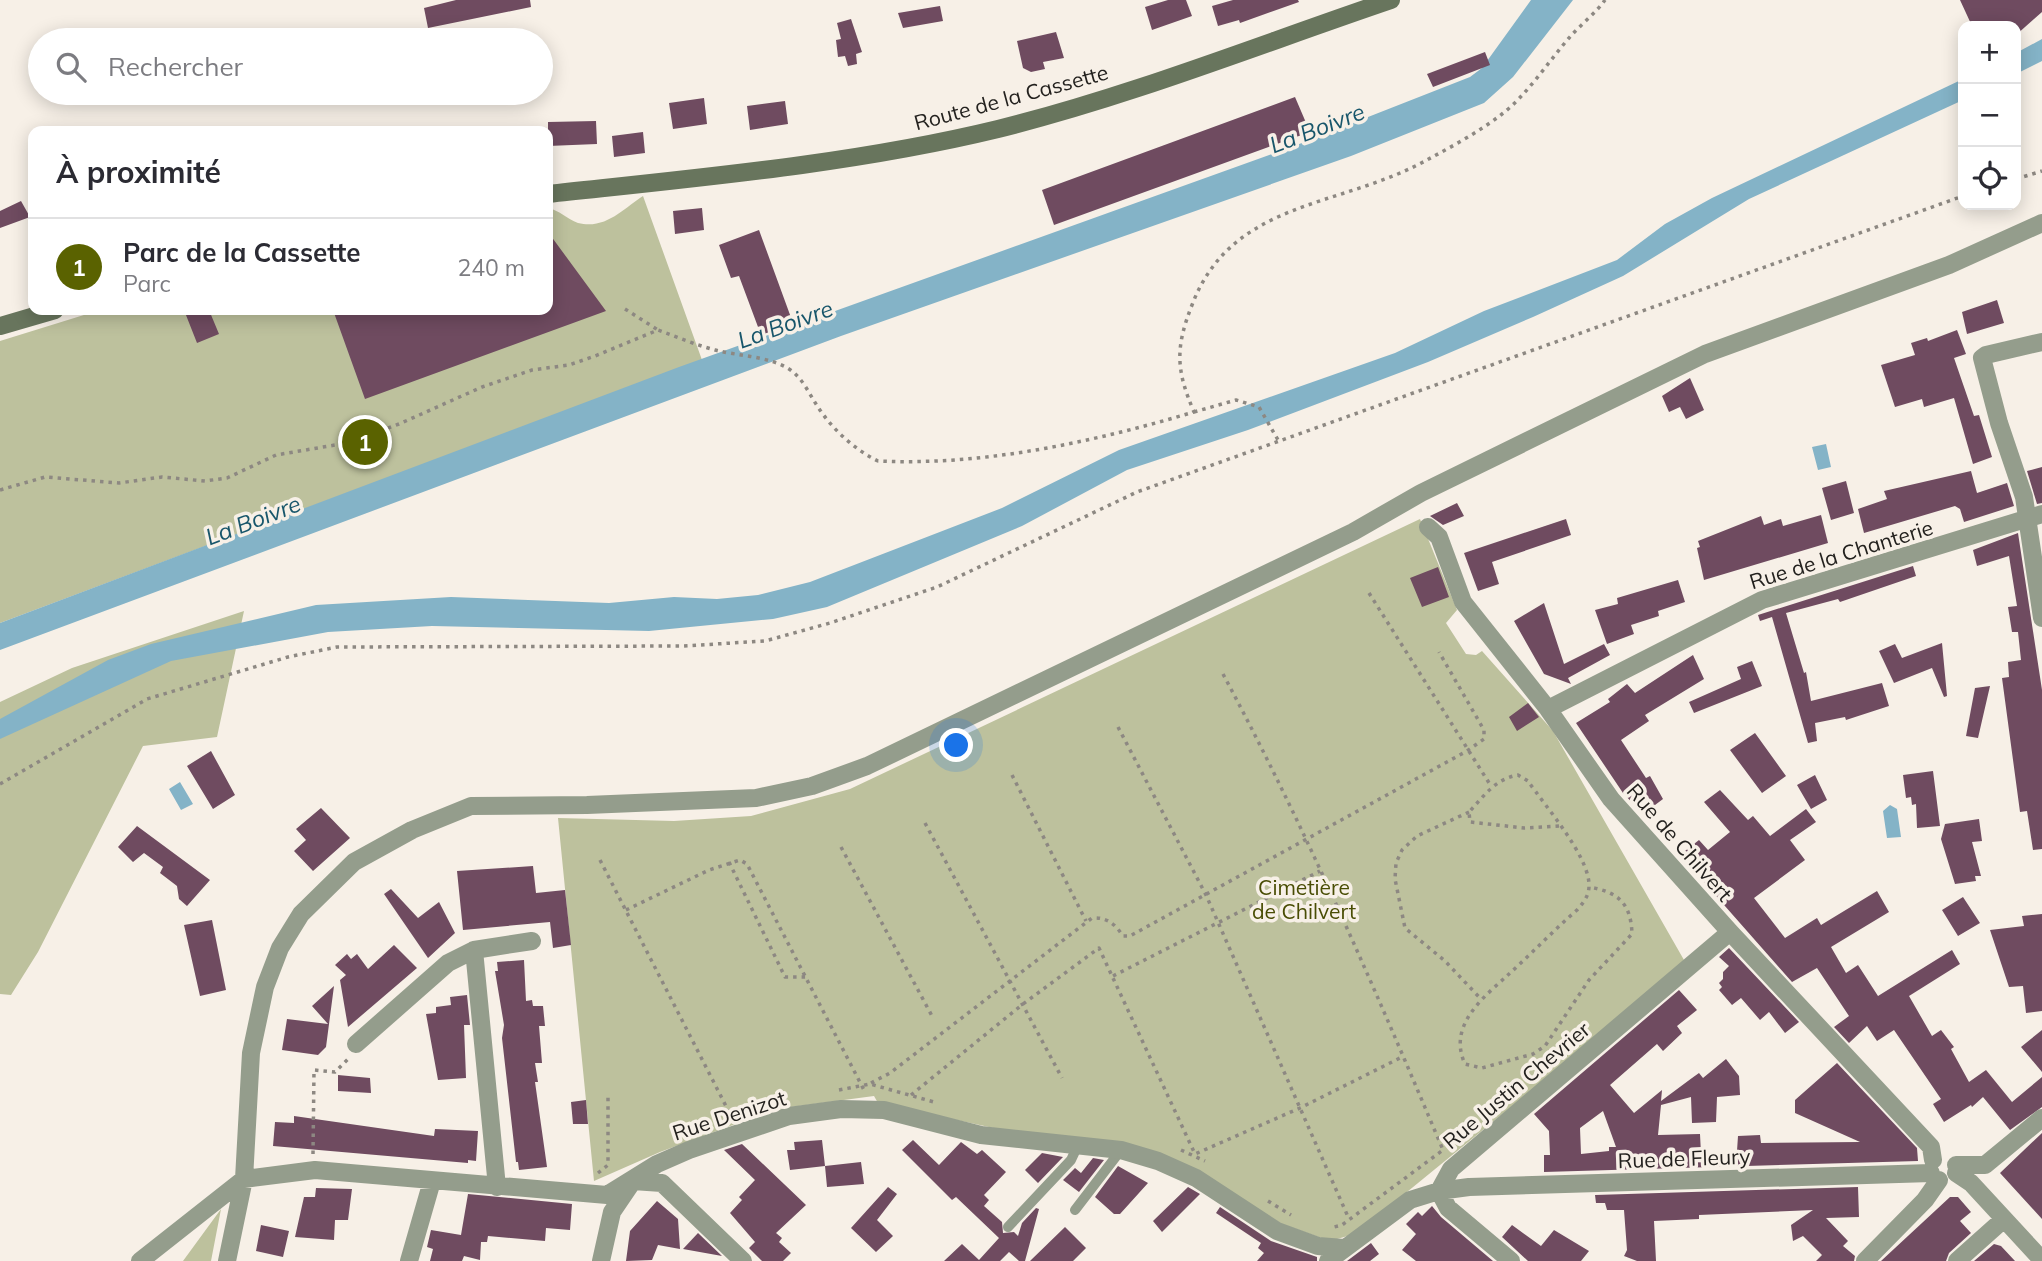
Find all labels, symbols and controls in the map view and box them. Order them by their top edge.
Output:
map controls [1958,21,2021,210]
button: + [1958,21,2021,84]
search box [28,28,553,105]
icon: search [52,48,90,86]
text: Rechercher [108,50,243,83]
street label: Route de la Cassette [911,59,1111,135]
button: − [1958,84,2021,147]
water label: La Boivre [1265,97,1369,159]
button: locate [1958,147,2021,210]
text: À proximité [56,153,221,191]
text: Parc de la Cassette [123,236,360,269]
text: 1 [72,253,86,282]
text: 240 m [457,253,525,282]
text: Parc [123,269,171,298]
water label: La Boivre [733,293,837,355]
pin: 1 [342,416,388,468]
water label: La Boivre [201,489,305,551]
street label: Rue de la Chanterie [1746,514,1936,594]
your location [939,728,973,762]
street label: Rue de Chilvert [1622,778,1738,906]
park label: Cimetière de Chilvert [1252,874,1356,924]
street label: Rue Justin Chevrier [1437,1016,1595,1154]
street label: Rue Denizot [669,1084,789,1146]
street label: Rue de Fleury [1617,1143,1751,1173]

